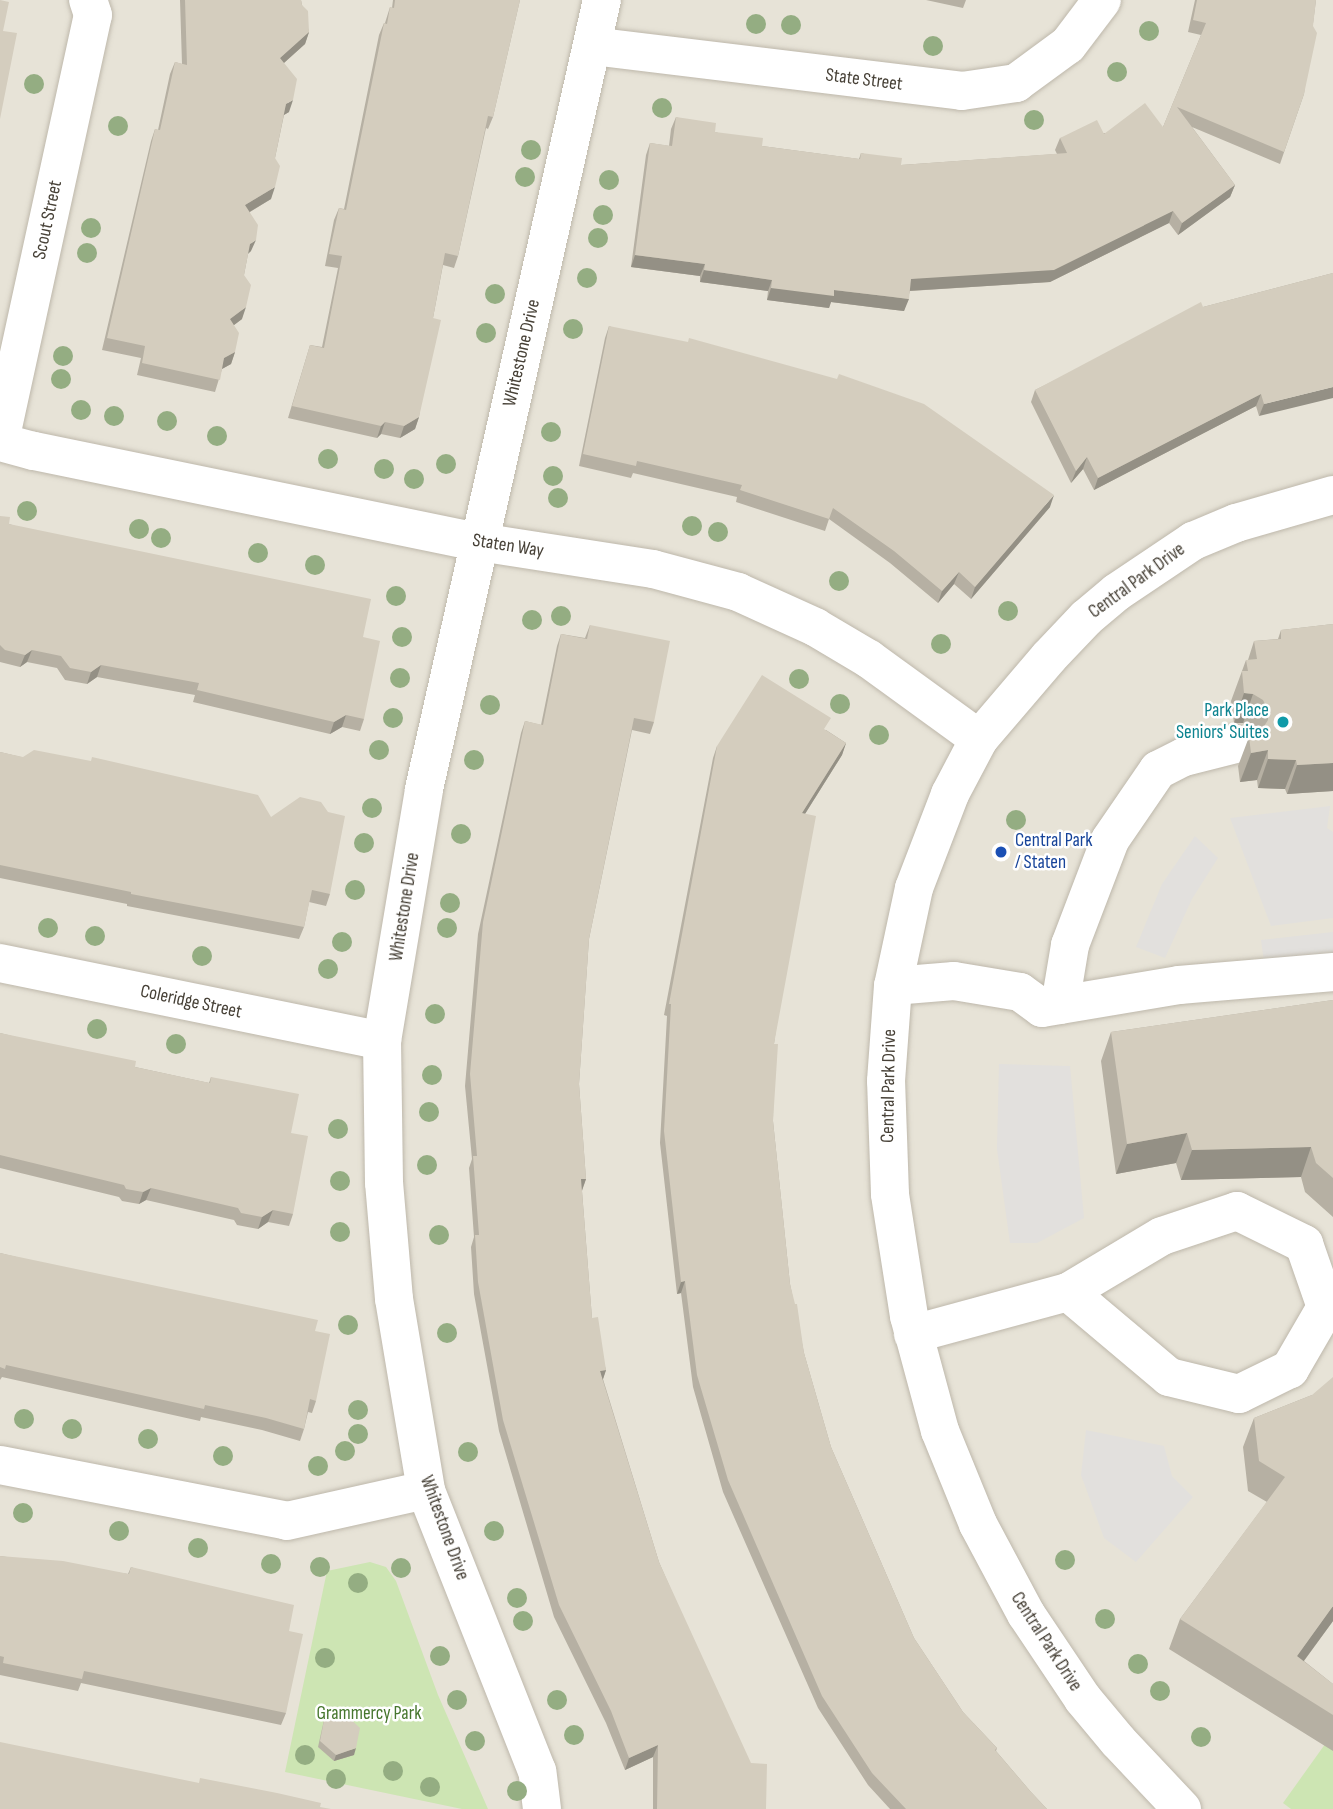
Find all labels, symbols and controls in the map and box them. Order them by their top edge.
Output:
street label: State Street [824,64,904,96]
street label: Scout Street [28,178,68,262]
street label: Whitestone Drive [499,297,545,409]
street label: Staten Way [471,529,545,563]
street label: Central Park Drive [1084,538,1190,624]
place label: Park Place Seniors' Suites [1176,700,1269,744]
marker: Park Place Seniors' Suites [1275,714,1291,730]
place label: Central Park / Staten [1015,830,1093,874]
marker: Central Park / Staten [993,844,1009,860]
street label: Whitestone Drive [385,851,425,963]
street label: Coleridge Street [138,980,244,1024]
street label: Central Park Drive [877,1029,901,1143]
street label: Whitestone Drive [415,1473,473,1583]
street label: Central Park Drive [1005,1588,1087,1696]
park label: Grammercy Park [317,1703,421,1725]

